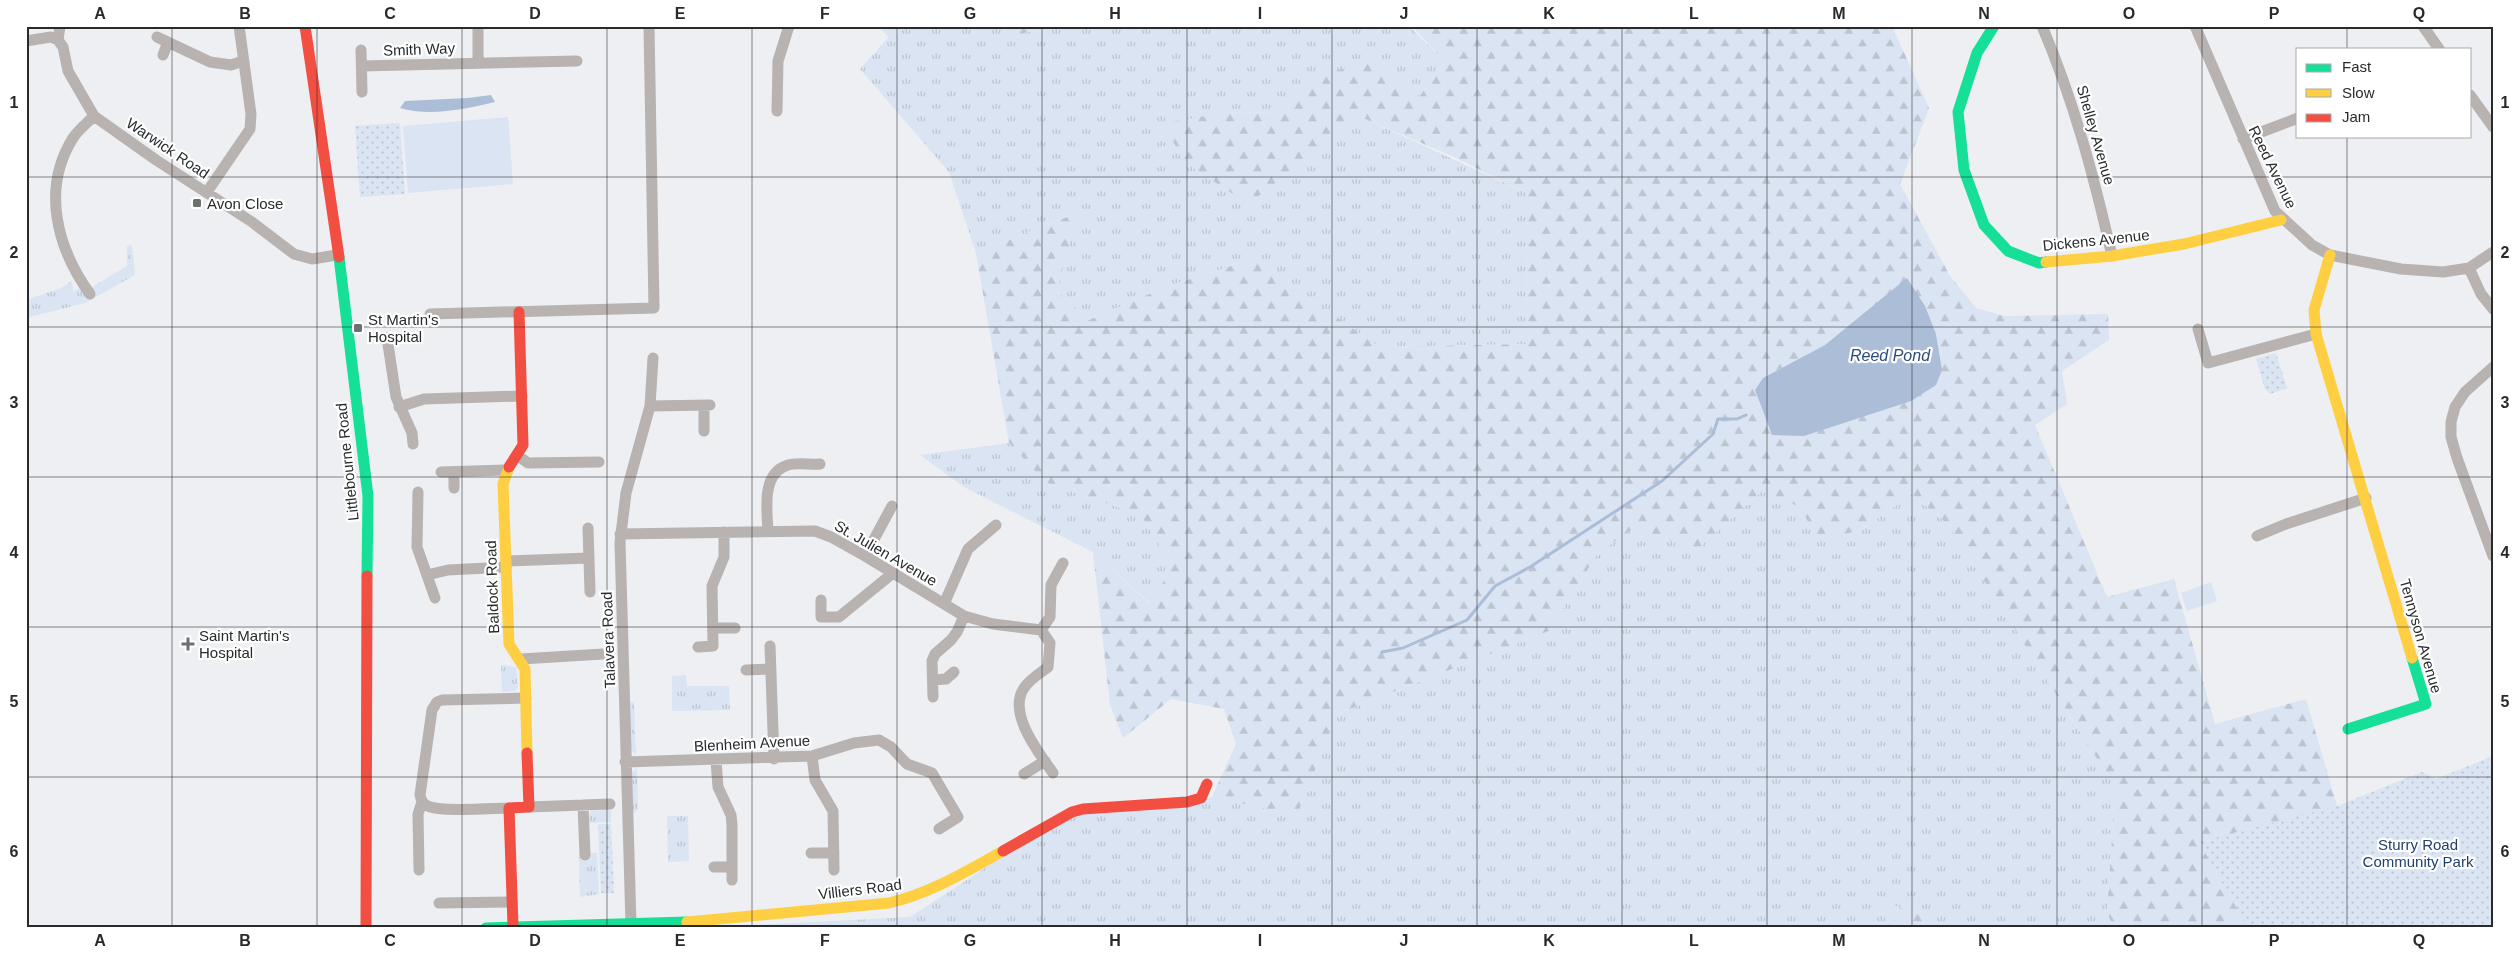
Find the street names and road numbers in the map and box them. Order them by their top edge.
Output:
street label: Smith Way [383,39,456,59]
street label: Shelley Avenue [2074,83,2118,187]
street label: Warwick Road [123,114,213,182]
street label: Reed Avenue [2246,123,2300,211]
street label: Dickens Avenue [2042,226,2150,254]
street label: Littlebourne Road [332,402,362,522]
street label: St. Julien Avenue [832,517,940,589]
street label: Baldock Road [482,540,502,634]
street label: Tennyson Avenue [2397,577,2445,695]
street label: Talavera Road [598,591,618,689]
street label: Blenheim Avenue [693,731,811,755]
street label: Villiers Road [817,875,903,903]

